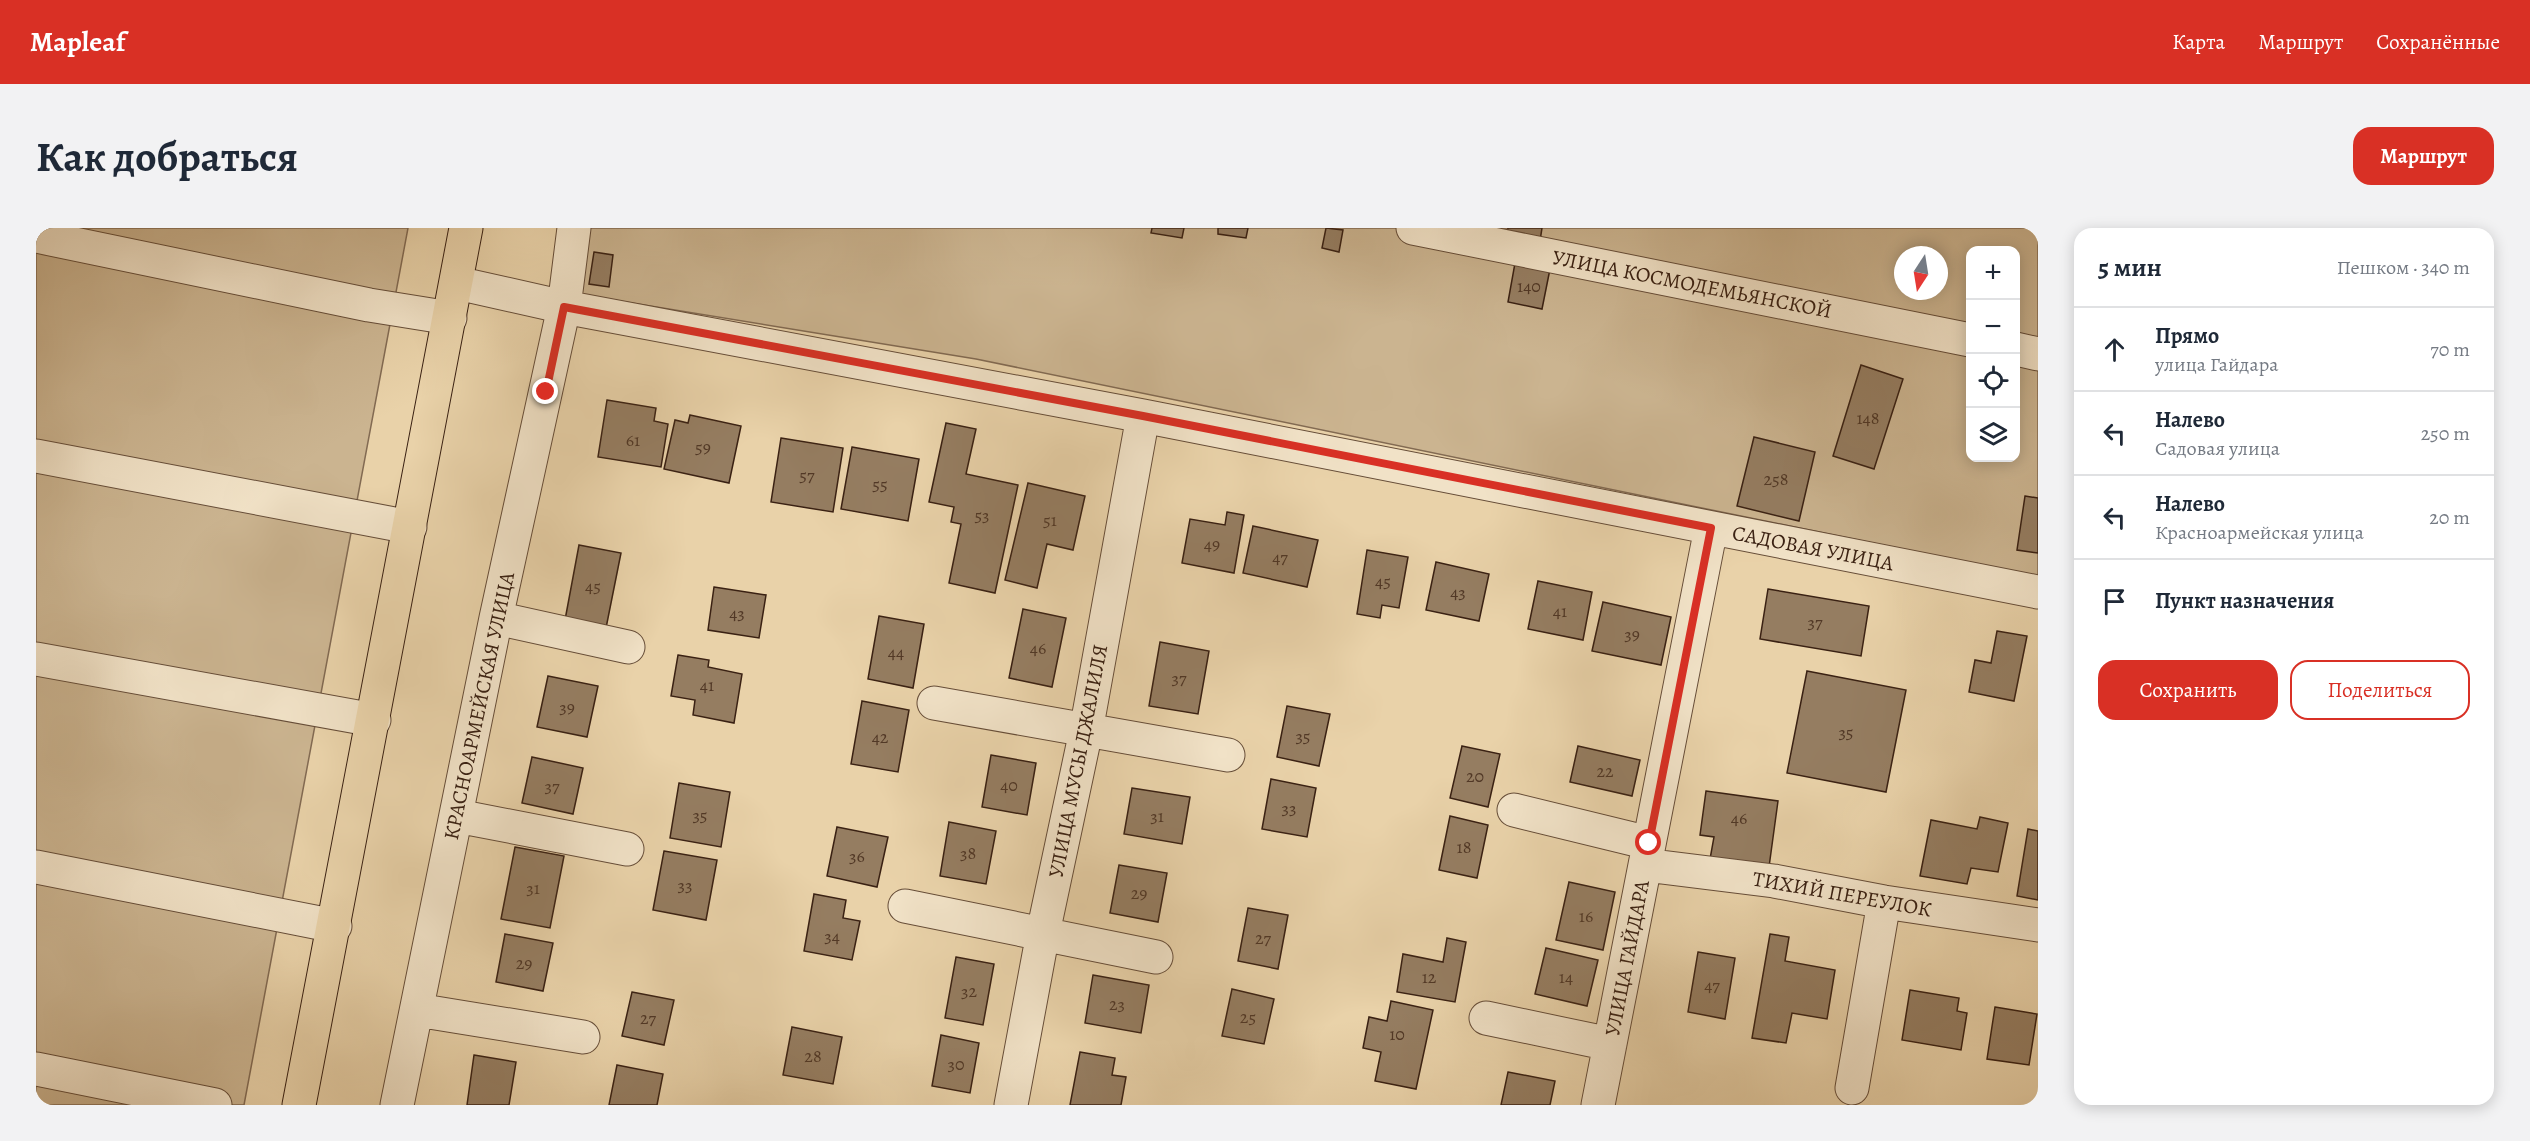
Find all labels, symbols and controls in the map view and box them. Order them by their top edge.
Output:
text: Mapleaf [30,23,125,61]
text: Карта [2172,28,2225,56]
text: Маршрут [2258,28,2343,56]
text: Сохранённые [2376,28,2500,56]
button: Маршрут [2353,127,2494,185]
text: Как добраться [36,128,298,185]
street label: УЛИЦА КОСМОДЕМЬЯНСКОЙ [1550,243,1834,325]
north arrow [1894,246,1948,300]
map controls [1966,246,2020,462]
button: + [1966,246,2020,300]
text: 5 мин [2098,250,2162,285]
text: Пешком · 340 m [2337,254,2470,281]
house number: 140 [1517,274,1541,298]
button: − [1966,300,2020,354]
text: Прямо [2155,321,2219,351]
icon: ahead [2098,333,2131,366]
text: 70 m [2430,336,2470,363]
text: улица Гайдара [2155,351,2278,378]
button: locate [1966,354,2020,408]
route end [532,378,558,404]
text: Налево [2155,405,2225,435]
house number: 148 [1856,406,1880,430]
button: layers [1966,408,2020,462]
icon: left [2098,417,2131,450]
text: 250 m [2421,420,2470,447]
house number: 61 [626,428,640,452]
house number: 59 [695,435,711,459]
text: Садовая улица [2155,435,2280,462]
house number: 57 [799,463,815,487]
house number: 258 [1763,467,1789,491]
house number: 55 [872,472,888,496]
text: Налево [2155,489,2225,519]
icon: left [2098,501,2131,534]
house number: 53 [974,503,990,527]
text: 20 m [2429,504,2470,531]
house number: 51 [1043,508,1057,532]
street label: САДОВАЯ УЛИЦА [1730,519,1897,577]
text: Красноармейская улица [2155,519,2364,546]
house number: 49 [1204,532,1220,556]
house number: 47 [1272,545,1288,569]
street label: КРАСНОАРМЕЙСКАЯ УЛИЦА [437,569,521,842]
house number: 45 [1375,569,1391,593]
house number: 45 [585,574,601,598]
house number: 43 [1450,580,1466,604]
icon: arrive [2098,585,2131,618]
text: Пункт назначения [2155,586,2334,616]
house number: 41 [1553,599,1567,623]
house number: 43 [729,601,745,625]
house number: 37 [1807,610,1823,634]
house number: 39 [1624,622,1640,646]
house number: 46 [1030,636,1046,660]
house number: 44 [888,640,904,664]
street label: УЛИЦА МУСЫ ДЖАЛИЛЯ [1042,642,1114,880]
button: Сохранить [2098,660,2278,720]
button: Поделиться [2290,660,2470,720]
house number: 37 [1171,666,1187,690]
house number: 41 [700,673,714,697]
house number: 39 [559,695,575,719]
house number: 35 [1838,720,1854,744]
house number: 35 [1295,724,1311,748]
house number: 42 [872,725,889,749]
house number: 22 [1596,759,1614,783]
house number: 20 [1466,764,1484,788]
house number: 40 [1000,773,1018,797]
house number: 37 [544,774,560,798]
house number: 33 [1282,796,1296,820]
house number: 35 [692,803,708,827]
house number: 31 [1150,804,1164,828]
house number: 46 [1731,806,1747,830]
route start [1635,829,1661,855]
house number: 18 [1457,835,1471,859]
house number: 38 [960,841,976,865]
house number: 36 [849,844,865,868]
street label: ТИХИЙ ПЕРЕУЛОК [1750,864,1934,924]
house number: 33 [678,873,692,897]
house number: 31 [526,876,540,900]
street label: УЛИЦА ГАЙДАРА [1598,877,1656,1038]
house number: 29 [1131,881,1147,905]
house number: 16 [1579,904,1593,928]
house number: 34 [824,924,840,948]
house number: 27 [1255,926,1271,950]
house number: 29 [516,951,532,975]
house number: 12 [1422,965,1437,989]
house number: 14 [1559,965,1573,989]
house number: 47 [1704,973,1720,997]
house number: 32 [961,979,977,1003]
house number: 23 [1109,992,1125,1016]
house number: 25 [1240,1005,1256,1029]
house number: 27 [640,1006,656,1030]
house number: 10 [1389,1022,1405,1046]
house number: 28 [804,1044,822,1068]
house number: 30 [947,1052,965,1076]

